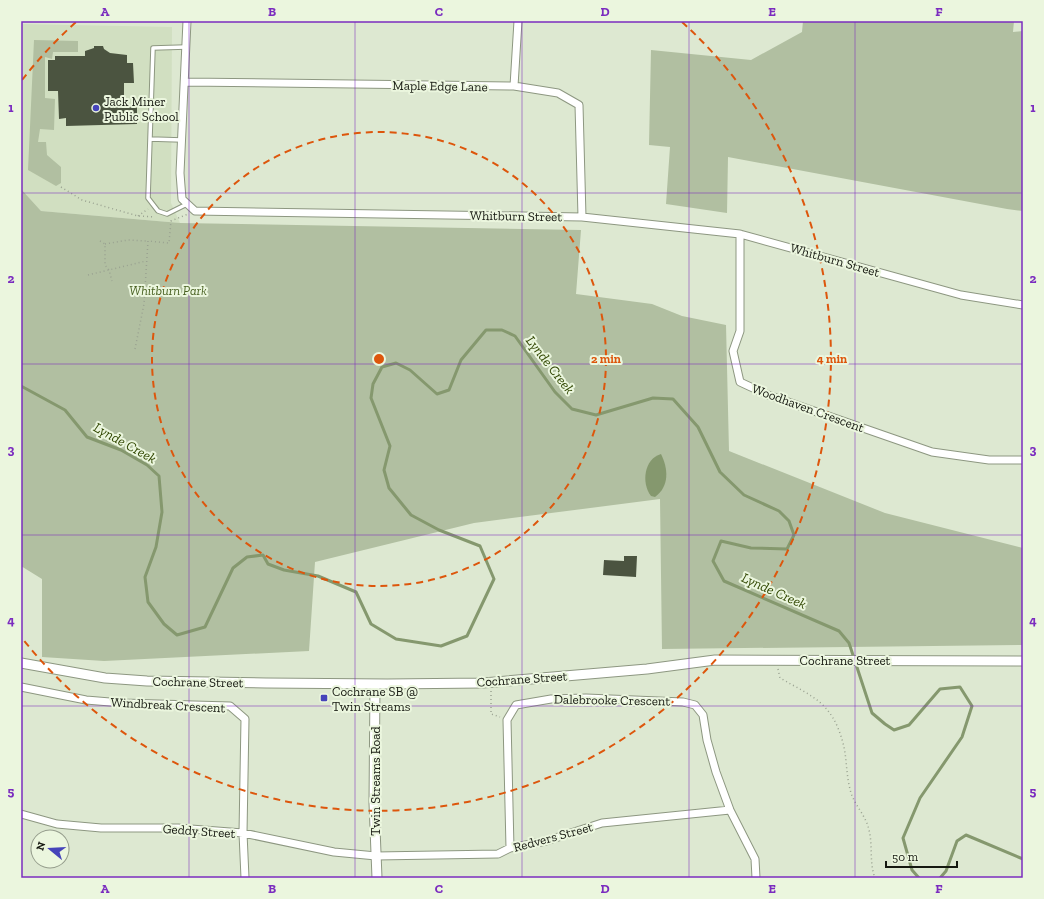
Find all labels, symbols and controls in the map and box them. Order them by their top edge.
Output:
text: A [101,4,110,19]
text: B [268,4,276,19]
text: C [435,4,443,19]
text: D [600,4,610,19]
text: E [768,4,776,19]
text: F [935,4,943,19]
street label: Maple Edge Lane [392,78,488,94]
place label: Jack Miner Public School [104,94,179,124]
text: 1 [8,100,14,115]
text: 1 [1030,100,1036,115]
marker: Jack Miner Public School [91,103,101,113]
street label: Whitburn Street [470,208,562,224]
street label: Whitburn Street [789,240,882,280]
text: 2 [8,271,15,286]
text: 2 [1030,271,1037,286]
park label: Whitburn Park [129,283,207,298]
water label: Lynde Creek [522,333,578,397]
centre of rings [372,352,386,366]
text: 2 min [591,352,621,366]
text: 4 min [817,352,847,366]
street label: Woodhaven Crescent [750,381,866,435]
water label: Lynde Creek [91,419,159,467]
text: 3 [8,442,15,457]
text: 3 [1030,442,1037,457]
water label: Lynde Creek [739,569,809,613]
text: 4 [7,613,15,628]
text: 4 [1029,613,1037,628]
street label: Cochrane Street [800,653,891,668]
street label: Cochrane Street [476,668,568,690]
street label: Cochrane Street [152,674,244,690]
place label: Cochrane SB @ Twin Streams [332,684,418,714]
street label: Dalebrooke Crescent [554,691,670,709]
marker: Cochrane SB @ Twin Streams [319,693,329,703]
street label: Windbreak Crescent [110,695,226,716]
street label: Twin Streams Road [368,726,383,836]
text: 5 [8,784,15,799]
text: 5 [1030,784,1037,799]
street label: Redvers Street [512,819,595,855]
street label: Geddy Street [162,821,236,841]
north arrow [30,829,70,869]
text: N [33,839,49,852]
scale bar [886,843,957,869]
text: 50 m [892,850,919,864]
text: A [101,881,110,896]
text: B [268,881,276,896]
text: C [435,881,443,896]
text: D [600,881,610,896]
text: E [768,881,776,896]
text: F [935,881,943,896]

